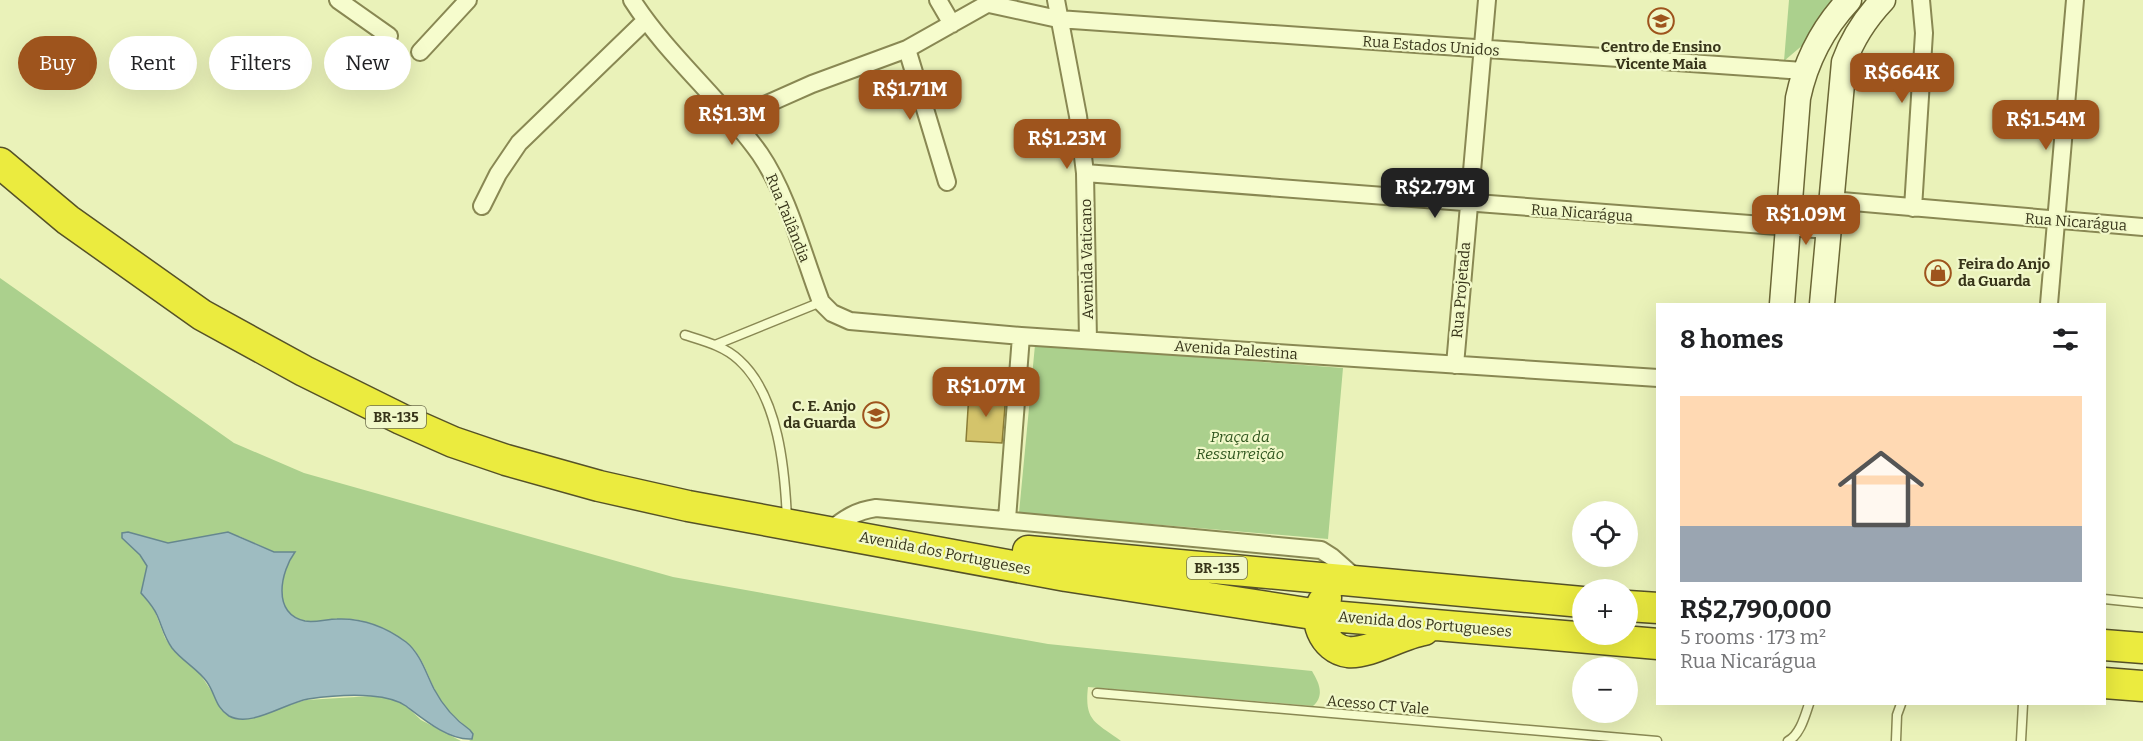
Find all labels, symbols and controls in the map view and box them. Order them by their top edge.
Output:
school or university icon: Centro de Ensino Vicente Maia [1646,6,1676,36]
street label: Rua Estados Unidos [1362,32,1500,60]
chip: Buy [18,36,97,90]
chip: Rent [109,36,197,90]
chip: Filters [209,36,312,90]
chip: New [324,36,411,90]
place label: Centro de Ensino Vicente Maia [1601,38,1721,73]
pin: R$664K [1853,53,1951,104]
text: R$664K [1864,60,1940,84]
pin: R$1.71M [855,70,965,121]
text: R$1.71M [873,77,947,101]
pin: R$1.3M [683,95,781,146]
pin: R$1.54M [1991,100,2101,151]
text: R$1.3M [698,102,766,126]
text: R$1.54M [2006,107,2086,131]
pin: R$1.23M [1012,119,1122,170]
text: R$1.23M [1028,126,1106,150]
pin: R$2.79M [1380,168,1490,219]
street label: Rua Tailândia [762,171,814,265]
text: R$2.79M [1395,175,1475,199]
pin: R$1.09M [1751,195,1861,246]
street label: Avenida Vaticano [1077,199,1097,319]
street label: Rua Nicarágua [1530,200,1634,226]
text: R$1.09M [1766,202,1846,226]
street label: Rua Nicarágua [2024,209,2128,235]
street label: Rua Projetada [1448,241,1474,339]
place label: Feira do Anjo da Guarda [1958,255,2051,290]
shop icon: Feira do Anjo da Guarda [1923,258,1953,288]
icon: filters [2049,323,2082,356]
text: 8 homes [1680,324,1784,355]
street label: Avenida Palestina [1174,337,1298,363]
pin: R$1.07M [931,367,1041,418]
text: R$1.07M [947,374,1025,398]
place label: C. E. Anjo da Guarda [783,397,857,432]
school or university icon: C. E. Anjo da Guarda [861,400,891,430]
road number: BR-135 [366,406,426,428]
park label: Praça da Ressurreição [1196,428,1284,463]
icon: home [1827,435,1935,543]
map controls [1572,501,1638,723]
button: locate [1572,501,1638,567]
street label: Avenida dos Portugueses [858,528,1032,578]
road number: BR-135 [1187,557,1247,579]
button: + [1572,579,1638,645]
text: R$2,790,000 [1680,594,1832,625]
street label: Avenida dos Portugueses [1337,607,1513,641]
text: 5 rooms · 173 m² [1680,625,1826,649]
text: Rua Nicarágua [1680,649,1817,673]
button: − [1572,657,1638,723]
street label: Acesso CT Vale [1326,692,1430,718]

